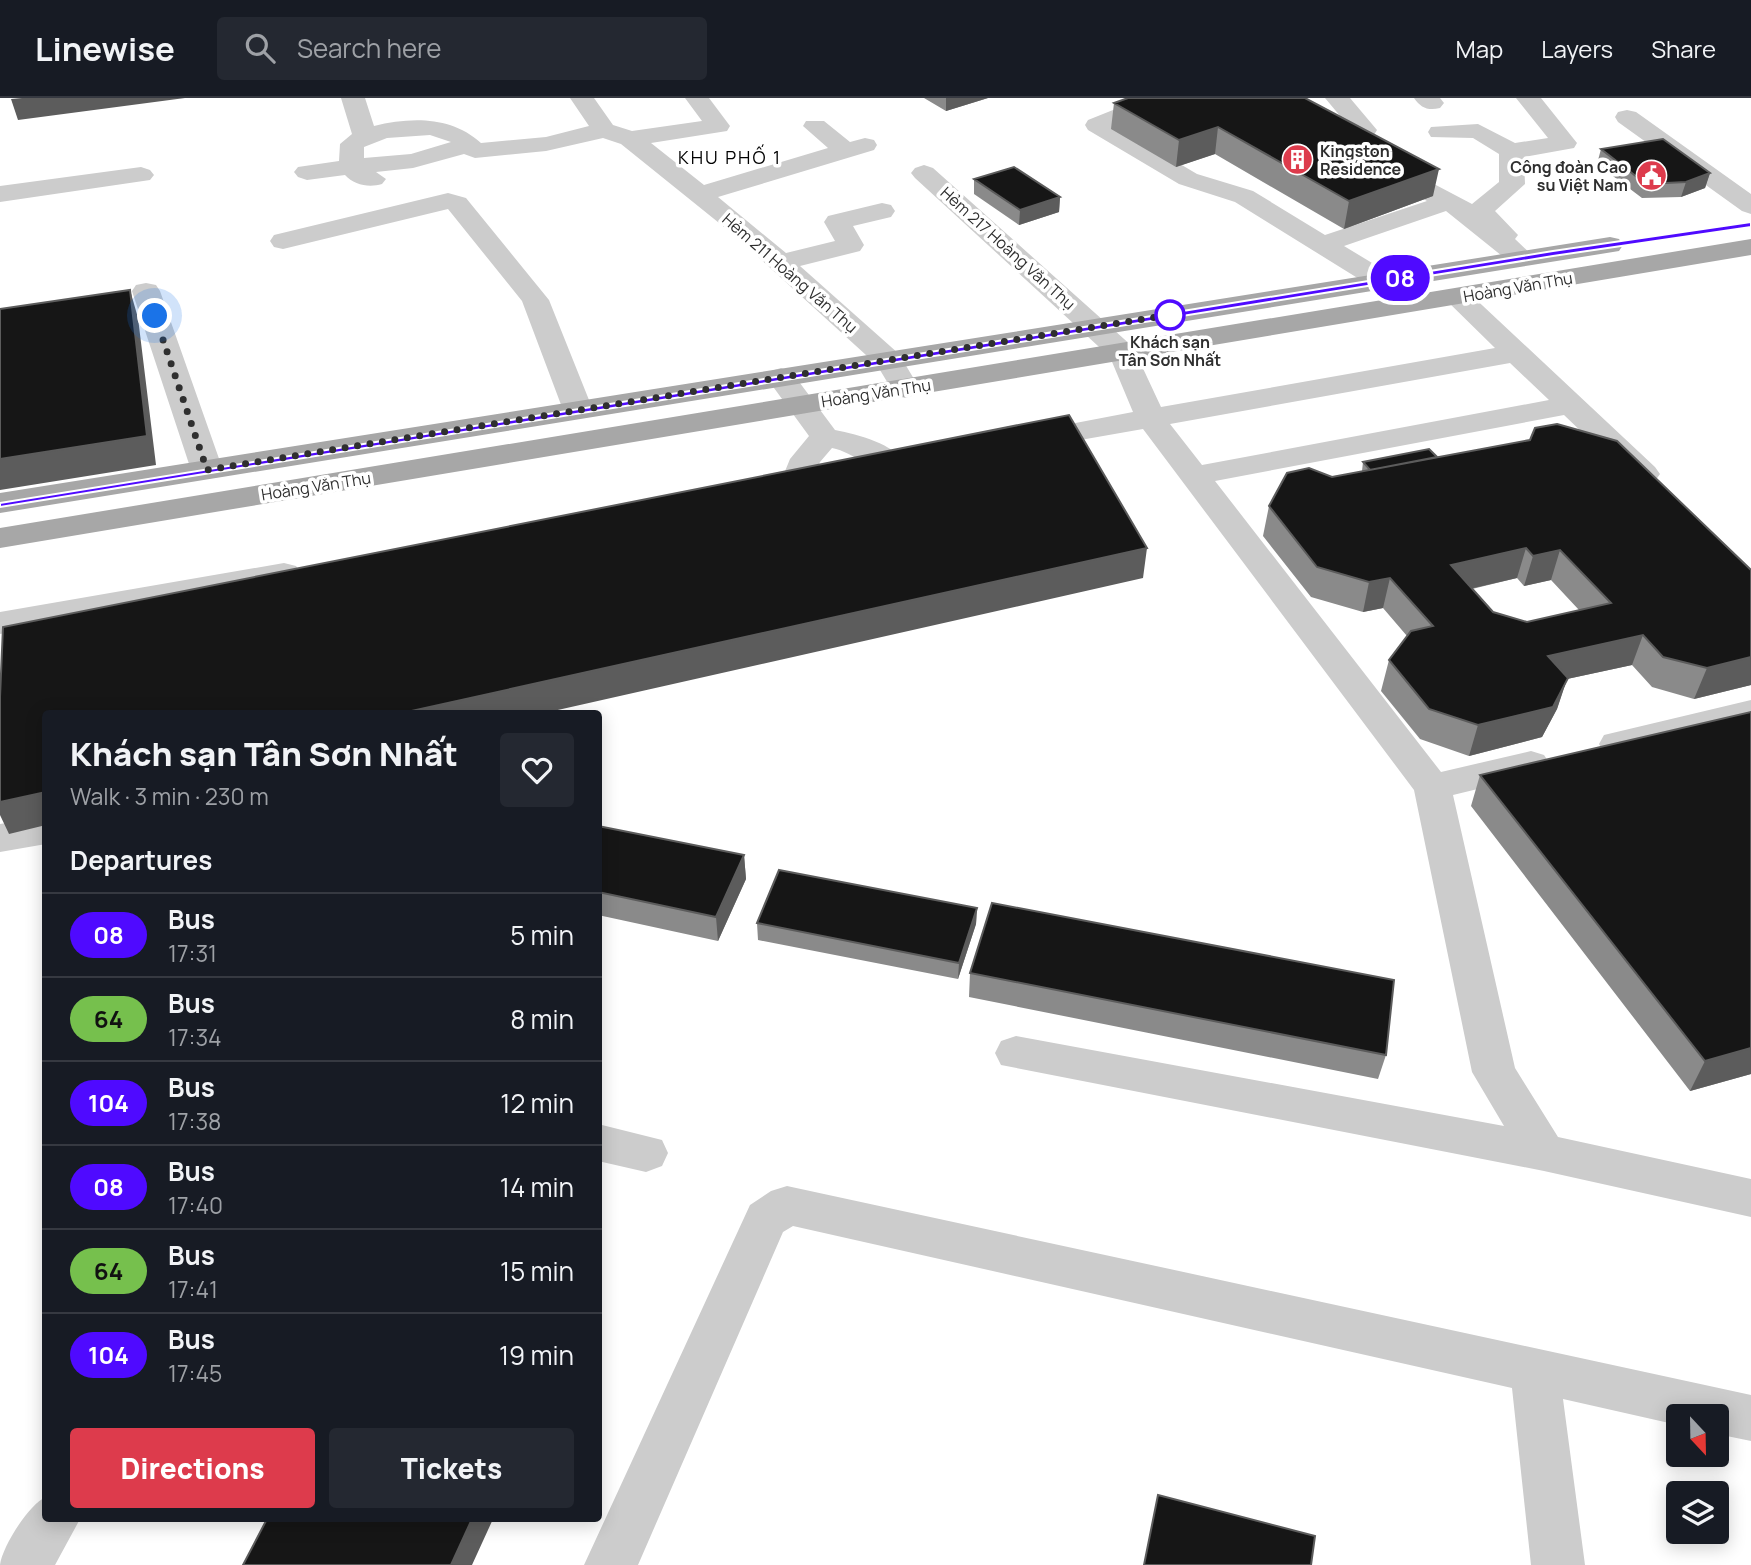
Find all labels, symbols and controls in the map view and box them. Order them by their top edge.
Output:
search box [217,17,707,80]
text: Linewise [35,26,175,71]
icon: search [241,29,279,67]
text: Search here [297,30,441,66]
text: Map [1456,32,1503,65]
text: Layers [1541,32,1613,65]
text: Share [1651,32,1716,65]
place label: Kingston Residence [1320,140,1401,180]
building icon: Kingston Residence [1280,143,1314,177]
district label: KHU PHỐ 1 [678,144,782,169]
place label: Công đoàn Cao su Việt Nam [1510,156,1628,196]
public building icon: Công đoàn Cao su Việt Nam [1634,159,1668,193]
street label: Hẻm 217 Hoàng Văn Thụ [936,182,1080,314]
street label: Hẻm 211 Hoàng Văn Thụ [718,208,862,338]
line badge: 08 [1368,255,1432,301]
text: 08 [1385,261,1415,294]
street label: Hoàng Văn Thụ [1462,267,1574,307]
your location [137,298,172,333]
marker: Khách sạn Tân Sơn Nhất [1155,300,1185,330]
place label: Khách sạn Tân Sơn Nhất [1119,331,1221,371]
street label: Hoàng Văn Thụ [820,373,932,413]
street label: Hoàng Văn Thụ [260,466,372,506]
text: Khách sạn Tân Sơn Nhất [70,731,458,776]
button: heart [500,733,574,807]
text: Walk · 3 min · 230 m [70,780,269,812]
text: Departures [70,842,212,878]
text: Bus [168,901,215,937]
text: 5 min [510,917,574,953]
text: 08 [93,918,124,951]
text: 17:31 [168,937,217,969]
text: Bus [168,985,215,1021]
text: 8 min [510,1001,574,1037]
text: 64 [94,1002,123,1035]
text: 17:34 [168,1021,222,1053]
text: Bus [168,1069,215,1105]
text: 12 min [500,1085,574,1121]
text: 104 [88,1086,129,1119]
text: 17:38 [168,1105,221,1137]
text: Bus [168,1153,215,1189]
text: 14 min [500,1169,574,1205]
text: 08 [93,1170,124,1203]
text: 17:40 [168,1189,223,1221]
text: Bus [168,1237,215,1273]
text: 15 min [500,1253,574,1289]
text: 64 [94,1254,123,1287]
text: 17:41 [168,1273,218,1305]
text: Bus [168,1321,215,1357]
text: 19 min [499,1337,574,1373]
text: 104 [88,1338,129,1371]
text: 17:45 [168,1357,222,1389]
north arrow [1666,1404,1729,1466]
map controls [1666,1404,1729,1544]
button: Directions [70,1428,315,1508]
button: Tickets [329,1428,574,1508]
button: layers [1666,1481,1729,1544]

